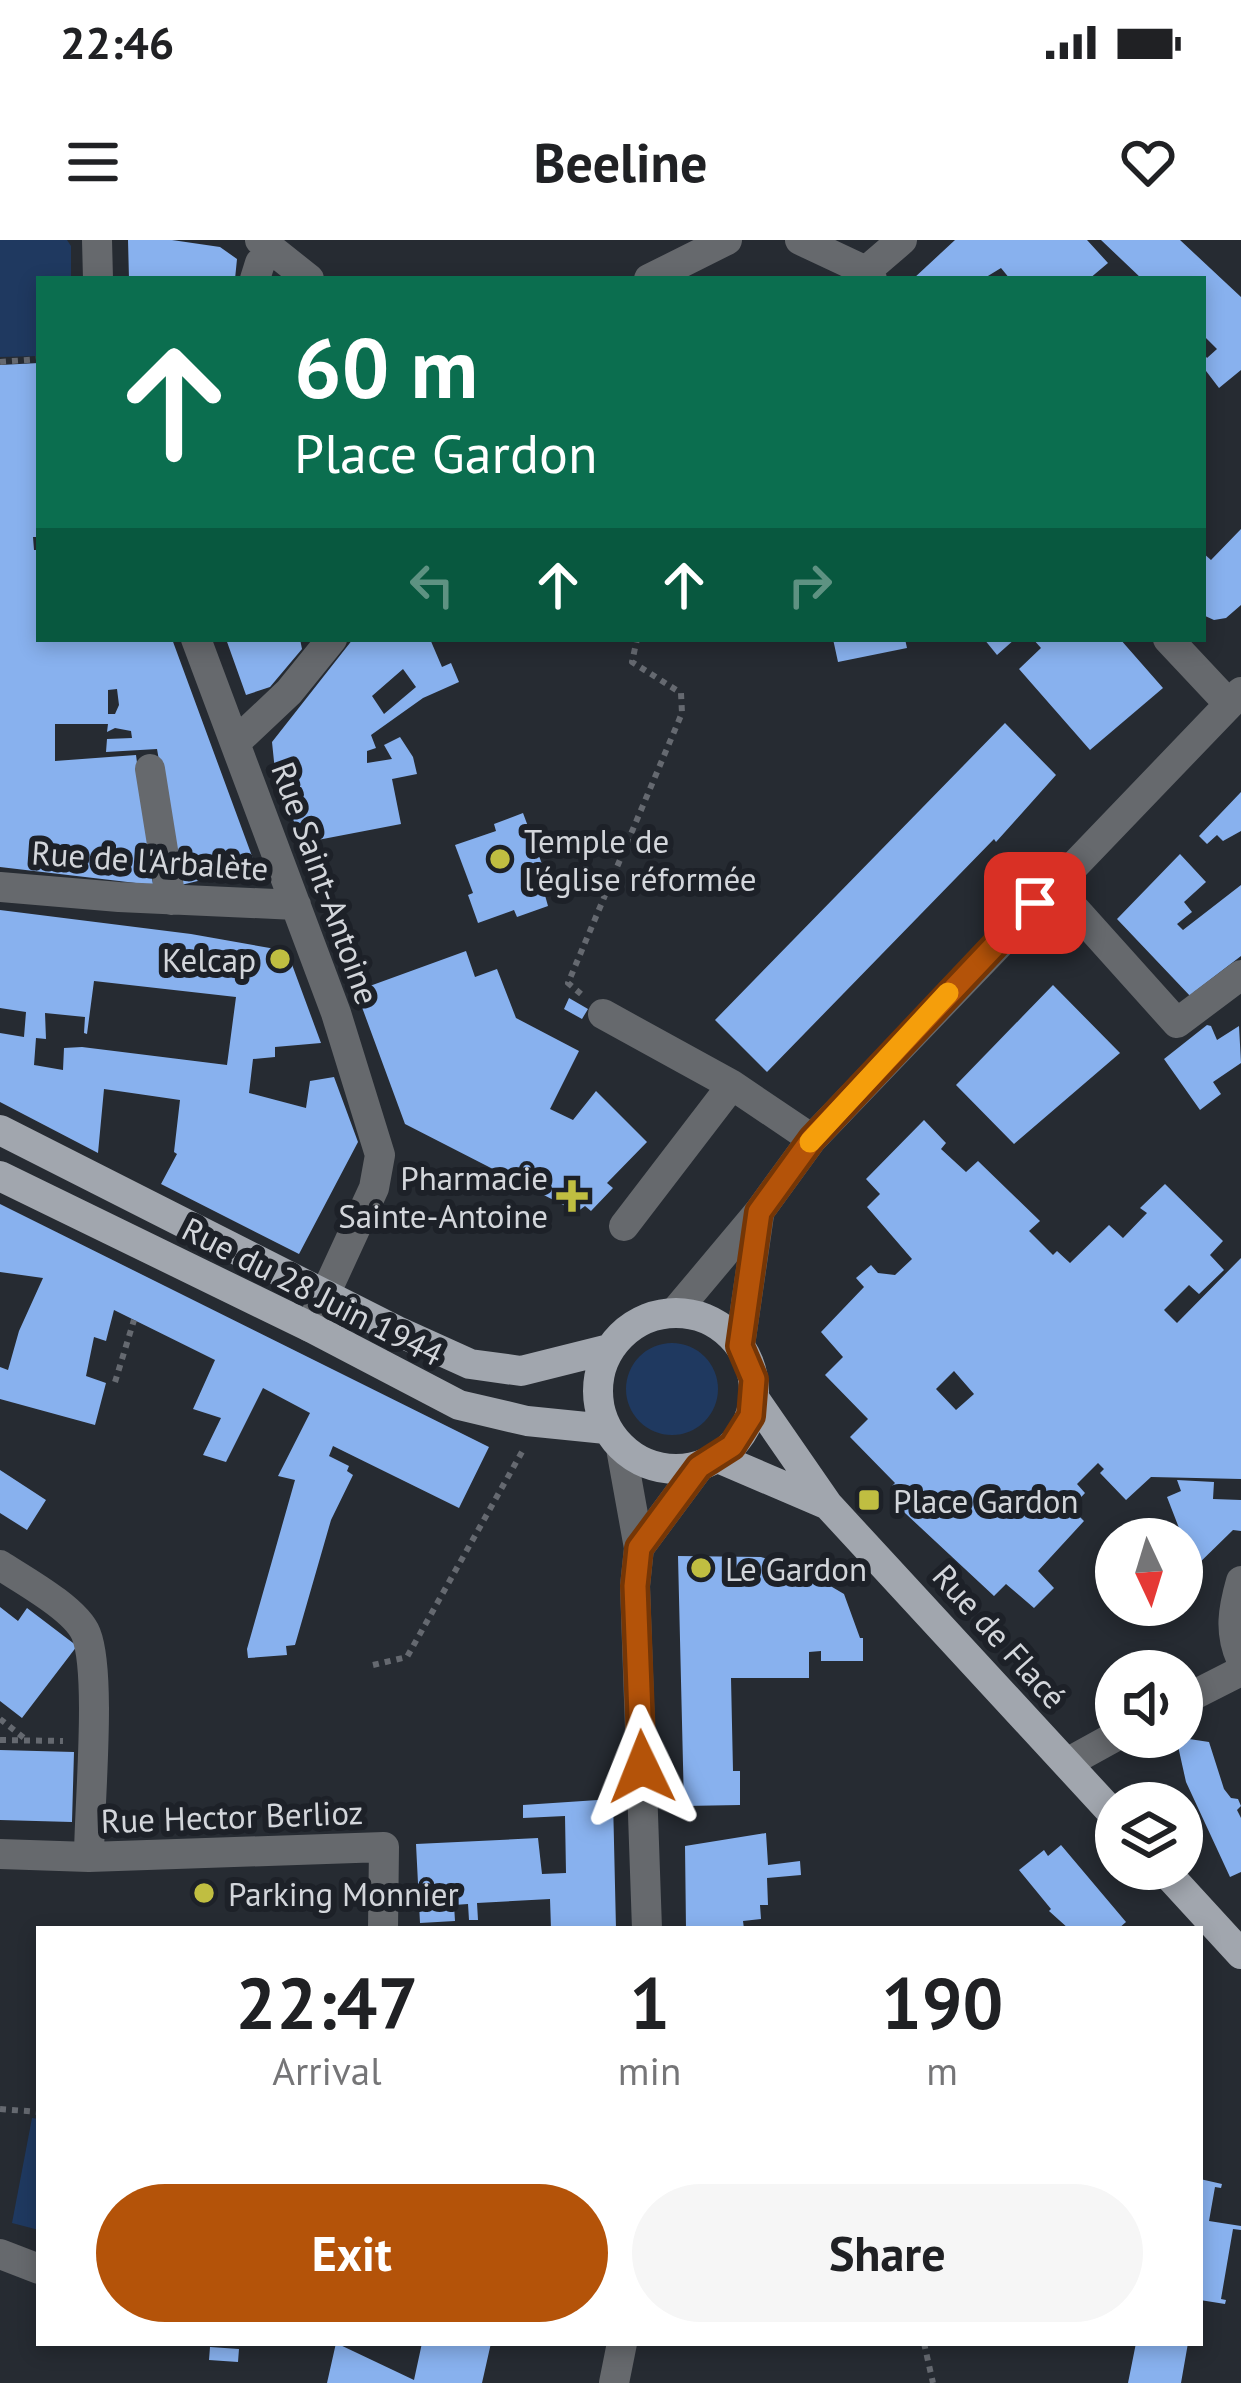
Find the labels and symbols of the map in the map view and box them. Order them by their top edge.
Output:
street label: Rue Saint-Antoine [262,756,390,1010]
place label: Temple de l'église réformée [524,819,757,900]
street label: Rue de l'Arbalète [30,830,270,890]
marker: Temple de l'église réformée [487,846,513,872]
pin [984,852,1086,954]
place label: Kelcap [162,938,256,981]
marker: Kelcap [267,946,293,972]
place label: Pharmacie Sainte-Antoine [338,1156,548,1237]
marker: Pharmacie Sainte-Antoine [559,1183,585,1209]
street label: Rue du 28 Juin 1944 [175,1207,451,1375]
place label: Place Gardon [893,1479,1078,1522]
marker: Place Gardon [856,1487,882,1513]
north arrow [1095,1518,1203,1626]
place label: Le Gardon [725,1547,867,1590]
marker: Le Gardon [688,1555,714,1581]
street label: Rue de Flacé [924,1555,1076,1717]
position arrow [579,1704,705,1830]
street label: Rue Hector Berlioz [100,1790,364,1842]
place label: Parking Monnier [228,1872,459,1915]
marker: Parking Monnier [191,1880,217,1906]

